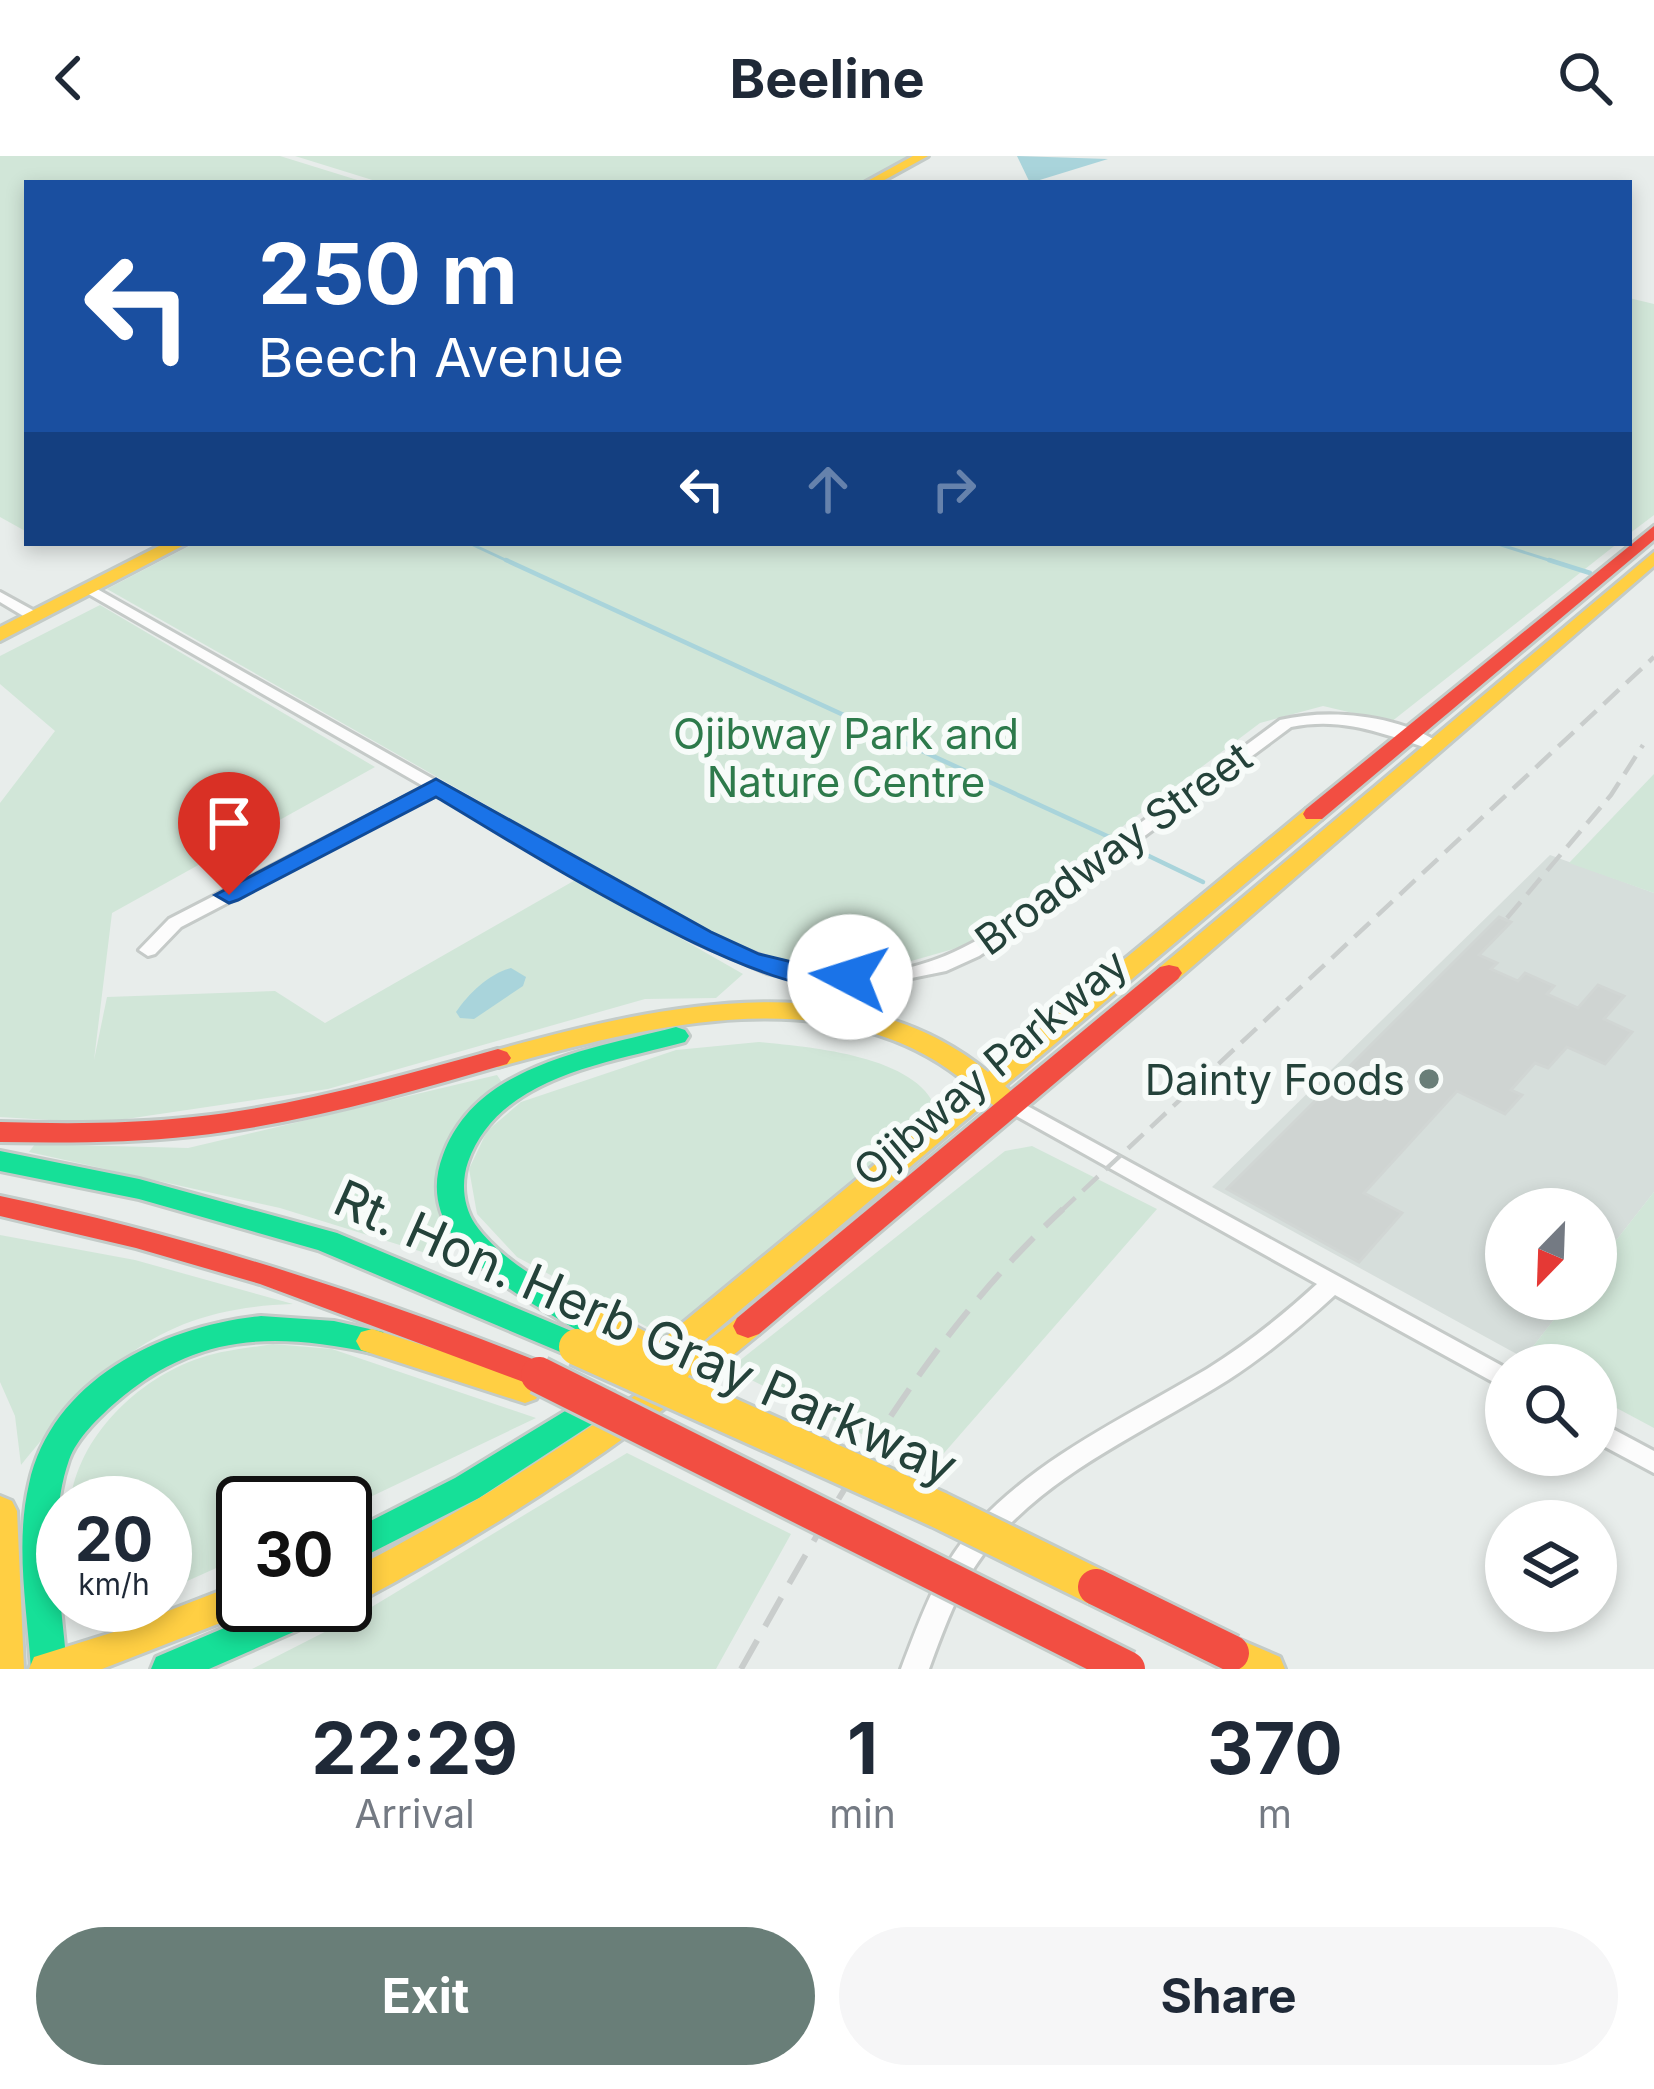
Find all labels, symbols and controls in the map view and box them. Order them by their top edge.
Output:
icon: back [36,45,102,111]
icon: search [1552,45,1618,111]
text: Beeline [729,46,925,111]
text: 250 m [258,223,518,324]
icon: left [60,228,216,384]
text: Beech Avenue [258,325,624,390]
icon: left [669,456,735,522]
icon: ahead [795,456,861,522]
icon: right [921,456,987,522]
park label: Ojibway Park and Nature Centre [673,708,1019,807]
street label: Broadway Street [965,731,1261,965]
pin [178,772,280,895]
icon: arrive [196,790,262,856]
position arrow [787,914,913,1040]
street label: Ojibway Parkway [843,938,1137,1196]
place label: Dainty Foods [1145,1054,1405,1105]
marker: Dainty Foods [1416,1066,1442,1092]
street label: Rt. Hon. Herb Gray Parkway [325,1167,967,1497]
north arrow [1485,1188,1617,1320]
map controls [1485,1188,1617,1632]
button: search [1485,1344,1617,1476]
speed limit sign: 30 [216,1476,372,1632]
button: layers [1485,1500,1617,1632]
text: 20 [75,1503,153,1575]
text: km/h [78,1566,150,1602]
text: 22:29 [311,1704,518,1791]
text: 1 [847,1704,878,1791]
text: 370 [1207,1704,1343,1791]
text: Arrival [355,1790,475,1837]
text: min [829,1790,896,1837]
text: m [1258,1790,1292,1837]
button: Exit [36,1927,815,2065]
button: Share [839,1927,1618,2065]

